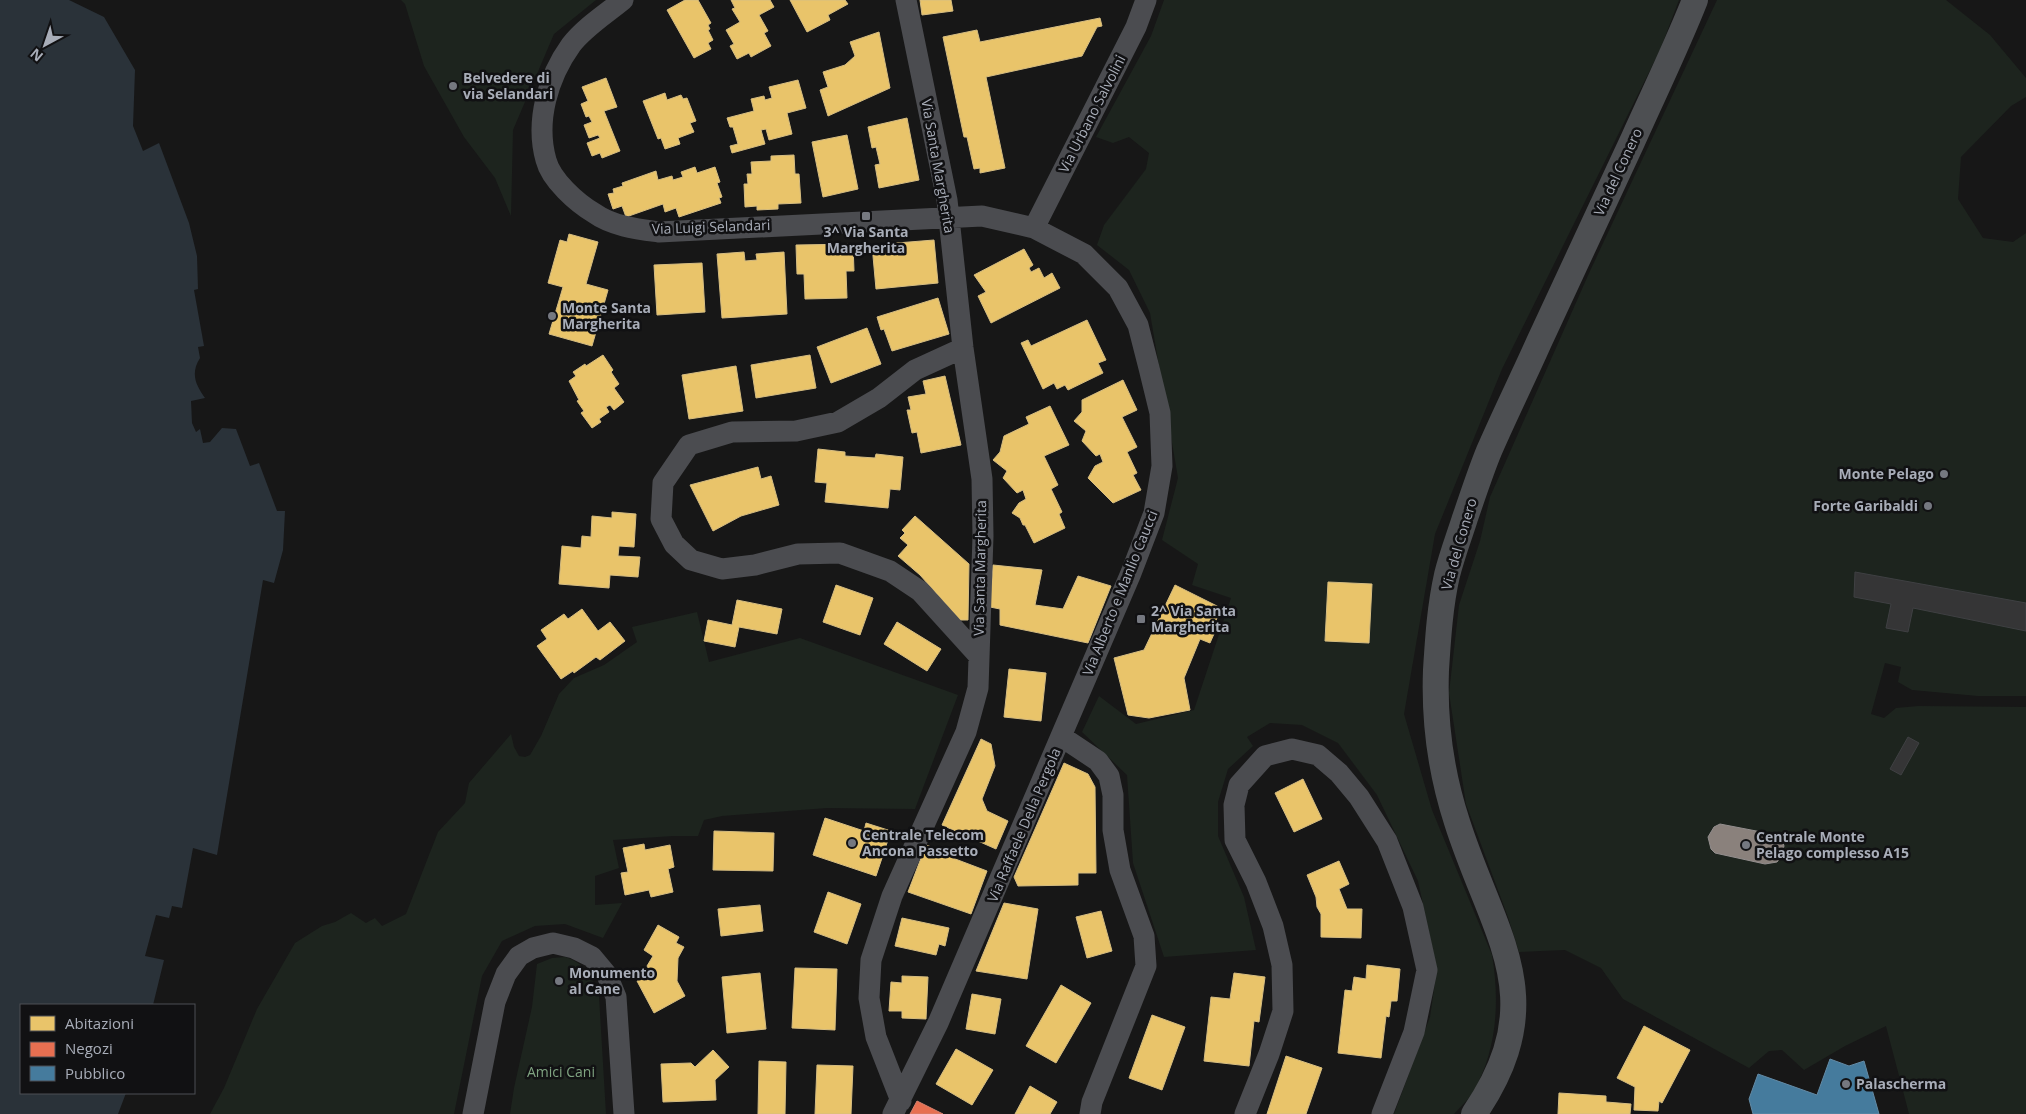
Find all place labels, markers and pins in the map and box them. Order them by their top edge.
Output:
place label: Belvedere di via Selandari [463,68,553,103]
marker: Belvedere di via Selandari [447,80,459,92]
marker: 3^ Via Santa Margherita [860,210,872,222]
place label: 3^ Via Santa Margherita [823,222,909,257]
place label: Monte Santa Margherita [562,298,651,333]
marker: Monte Santa Margherita [546,310,558,322]
place label: Monte Pelago [1839,464,1934,483]
marker: Monte Pelago [1938,468,1950,480]
place label: Forte Garibaldi [1813,496,1918,515]
marker: Forte Garibaldi [1922,500,1934,512]
place label: 2^ Via Santa Margherita [1151,601,1236,636]
marker: 2^ Via Santa Margherita [1135,613,1147,625]
place label: Centrale Telecom Ancona Passetto [862,825,984,860]
place label: Centrale Monte Pelago complesso A15 [1756,827,1909,862]
marker: Centrale Telecom Ancona Passetto [846,837,858,849]
marker: Centrale Monte Pelago complesso A15 [1740,839,1752,851]
place label: Monumento al Cane [569,963,656,998]
marker: Monumento al Cane [553,975,565,987]
place label: Palascherma [1856,1074,1946,1093]
marker: Palascherma [1840,1078,1852,1090]

